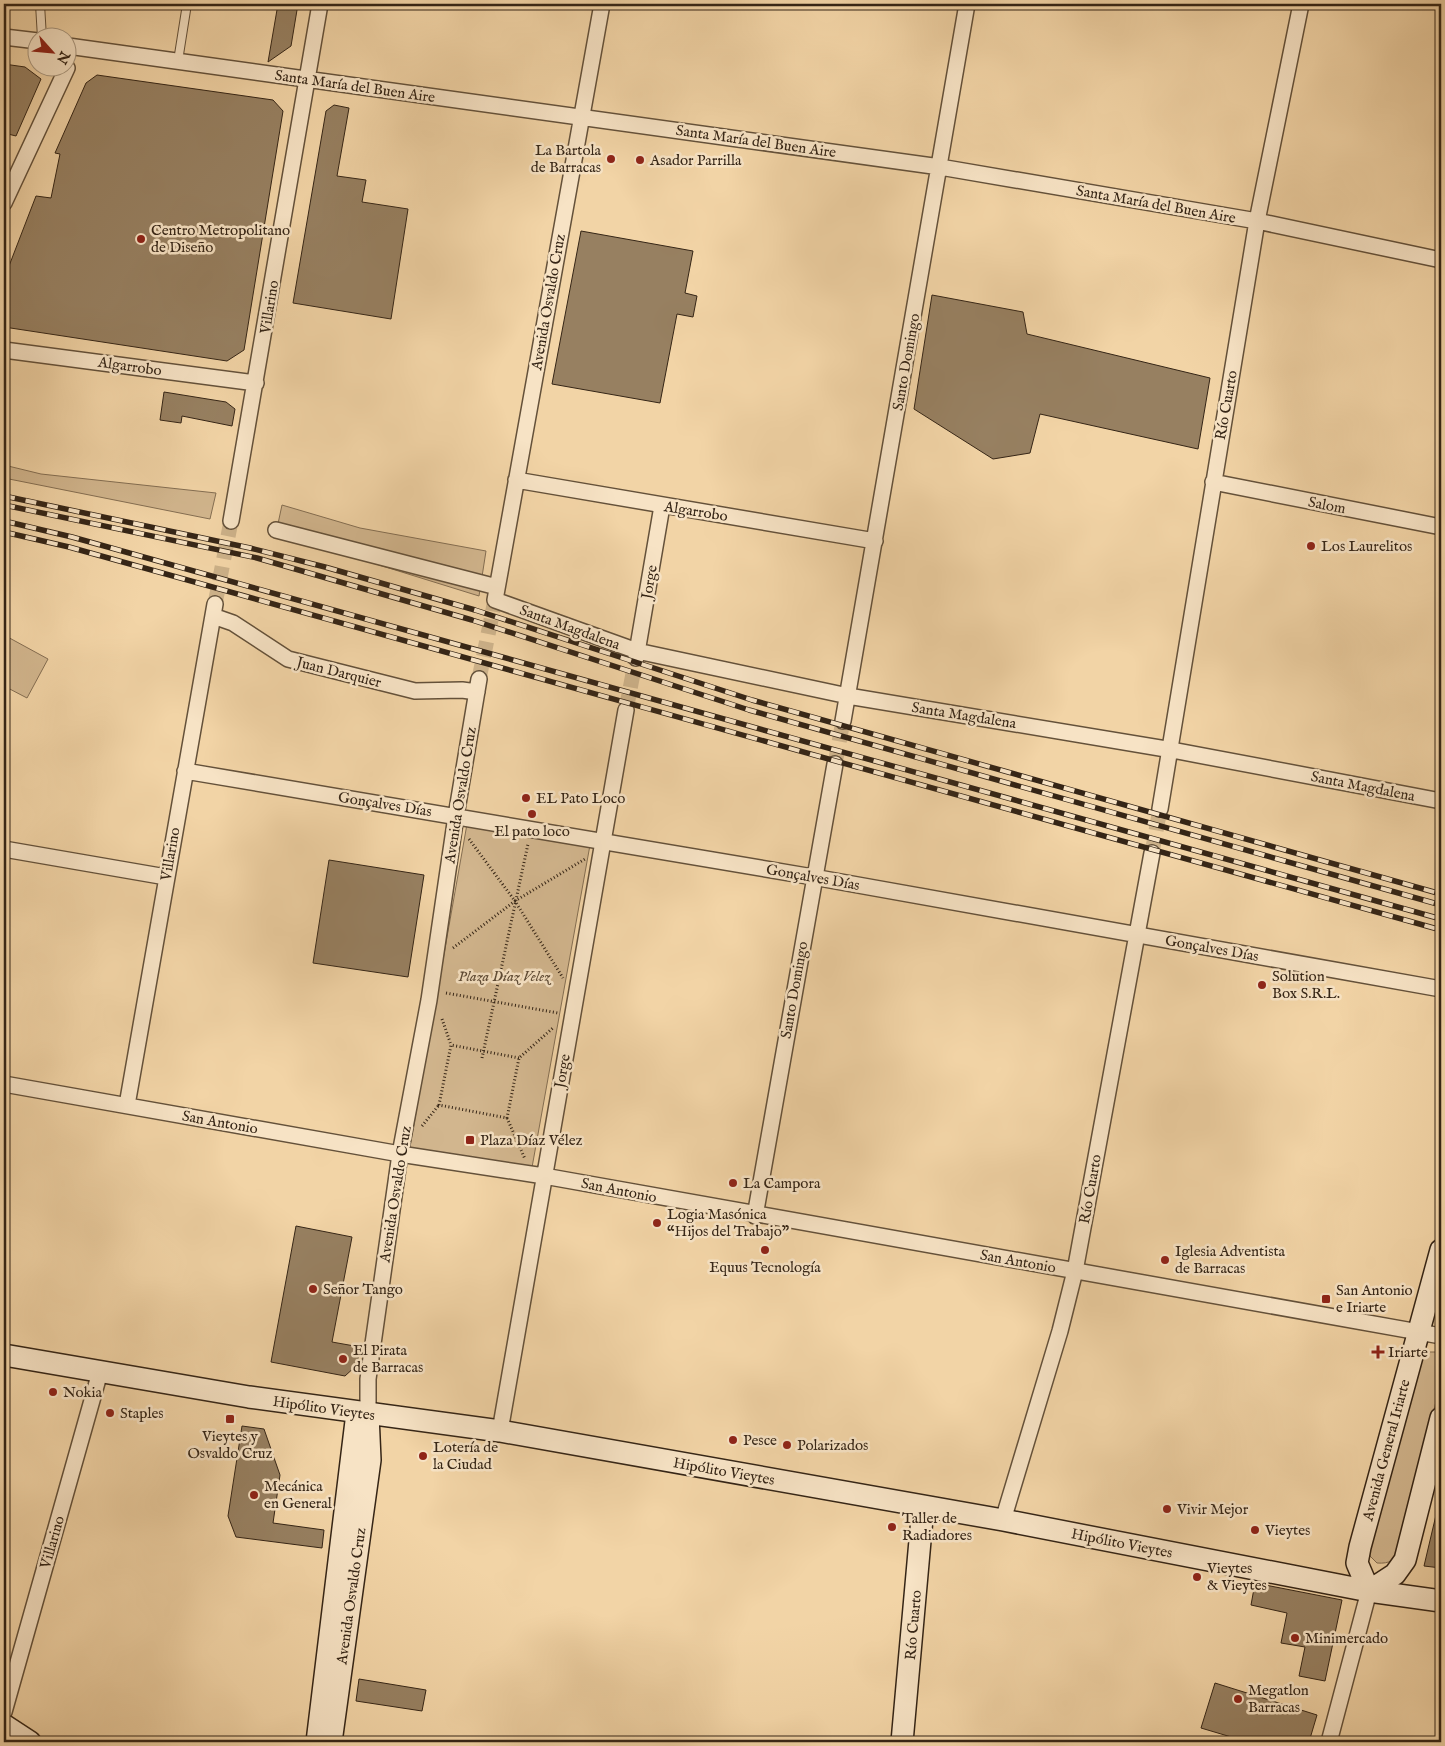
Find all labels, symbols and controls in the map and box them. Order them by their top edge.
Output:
north arrow [28,28,78,78]
text: N [52,47,74,67]
street label: Santa María del Buen Aire [274,66,436,107]
street label: Santa María del Buen Aire [675,121,837,162]
place label: La Bartola de Barracas [531,141,602,177]
place label: Asador Parrilla [649,151,742,170]
marker: La Bartola de Barracas [605,153,617,165]
marker: Asador Parrilla [634,154,646,166]
street label: Santa María del Buen Aire [1075,181,1237,228]
place label: Centro Metropolitano de Diseño [151,221,290,257]
street label: Avenida Osvaldo Cruz [527,232,570,373]
marker: Centro Metropolitano de Diseño [135,233,147,245]
street label: Villarino [256,279,283,336]
street label: Santo Domingo [889,312,924,412]
street label: Algarrobo [96,352,163,380]
street label: Río Cuarto [1211,369,1242,441]
street label: Salom [1307,493,1348,519]
street label: Algarrobo [662,497,729,526]
place label: Los Laurelitos [1321,537,1412,556]
marker: Los Laurelitos [1305,540,1317,552]
street label: Jorge [637,563,662,603]
street label: Santa Magdalena [517,600,623,655]
street label: Juan Darquier [293,652,384,692]
street label: Santa Magdalena [910,698,1018,733]
street label: Avenida Osvaldo Cruz [440,725,481,866]
street label: Santa Magdalena [1309,767,1417,806]
street label: Gonçalves Días [337,788,433,821]
place label: EL Pato Loco [536,789,625,808]
marker: EL Pato Loco [520,792,532,804]
marker: El pato loco [526,808,538,820]
place label: El pato loco [494,822,570,841]
street label: Villarino [156,826,185,883]
street label: Gonçalves Días [765,860,861,895]
street label: Gonçalves Días [1164,931,1260,966]
street label: Santo Domingo [777,940,812,1040]
park label: Plaza Díaz Velez [458,967,551,986]
place label: Solution Box S.R.L. [1272,967,1340,1003]
marker: Solution Box S.R.L. [1256,979,1268,991]
street label: Jorge [550,1052,575,1092]
street label: San Antonio [181,1106,259,1139]
street label: Avenida Osvaldo Cruz [375,1124,416,1265]
place label: Plaza Díaz Vélez [480,1131,583,1150]
marker: Plaza Díaz Vélez [464,1134,476,1146]
street label: Río Cuarto [1075,1153,1106,1225]
street label: San Antonio [579,1174,658,1207]
place label: La Campora [743,1174,821,1193]
marker: La Campora [727,1177,739,1189]
place label: Logia Masónica “Hijos del Trabajo” [667,1205,790,1241]
marker: Logia Masónica “Hijos del Trabajo” [651,1217,663,1229]
place label: Iglesia Adventista de Barracas [1175,1242,1286,1278]
marker: Equus Tecnología [759,1244,771,1256]
street label: San Antonio [979,1245,1057,1278]
marker: Iglesia Adventista de Barracas [1159,1254,1171,1266]
place label: Equus Tecnología [709,1258,821,1277]
place label: Señor Tango [323,1280,403,1299]
place label: San Antonio e Iriarte [1336,1281,1413,1317]
marker: Señor Tango [307,1283,319,1295]
marker: San Antonio e Iriarte [1320,1293,1332,1305]
place label: El Pirata de Barracas [353,1341,423,1377]
place label: Iriarte [1388,1343,1428,1362]
marker: Iriarte [1372,1346,1384,1358]
marker: El Pirata de Barracas [337,1353,349,1365]
street label: Avenida General Iriarte [1358,1377,1415,1524]
place label: Nokia [63,1383,103,1402]
marker: Nokia [47,1386,59,1398]
street label: Hipólito Vieytes [272,1392,376,1425]
place label: Staples [120,1404,164,1423]
marker: Staples [104,1407,116,1419]
marker: Vieytes y Osvaldo Cruz [224,1413,236,1425]
place label: Vieytes y Osvaldo Cruz [187,1427,273,1463]
place label: Pesce [743,1431,777,1450]
marker: Pesce [727,1434,739,1446]
place label: Polarizados [797,1436,868,1455]
place label: Lotería de la Ciudad [433,1438,498,1474]
marker: Polarizados [781,1439,793,1451]
marker: Lotería de la Ciudad [417,1450,429,1462]
street label: Hipólito Vieytes [672,1453,776,1490]
place label: Mecánica en General [264,1477,333,1513]
marker: Mecánica en General [248,1489,260,1501]
place label: Vivir Mejor [1176,1500,1249,1519]
marker: Vivir Mejor [1161,1503,1173,1515]
place label: Taller de Radiadores [902,1509,972,1545]
street label: Villarino [36,1514,69,1572]
marker: Taller de Radiadores [886,1521,898,1533]
place label: Vieytes [1264,1521,1310,1540]
street label: Hipólito Vieytes [1070,1524,1174,1563]
marker: Vieytes [1249,1524,1261,1536]
street label: Avenida Osvaldo Cruz [332,1526,371,1667]
place label: Vieytes & Vieytes [1206,1559,1267,1595]
marker: Vieytes & Vieytes [1191,1571,1203,1583]
street label: Río Cuarto [901,1589,926,1661]
place label: Minimercado [1305,1629,1388,1648]
marker: Minimercado [1289,1632,1301,1644]
place label: Megatlon Barracas [1248,1681,1309,1717]
marker: Megatlon Barracas [1232,1693,1244,1705]

